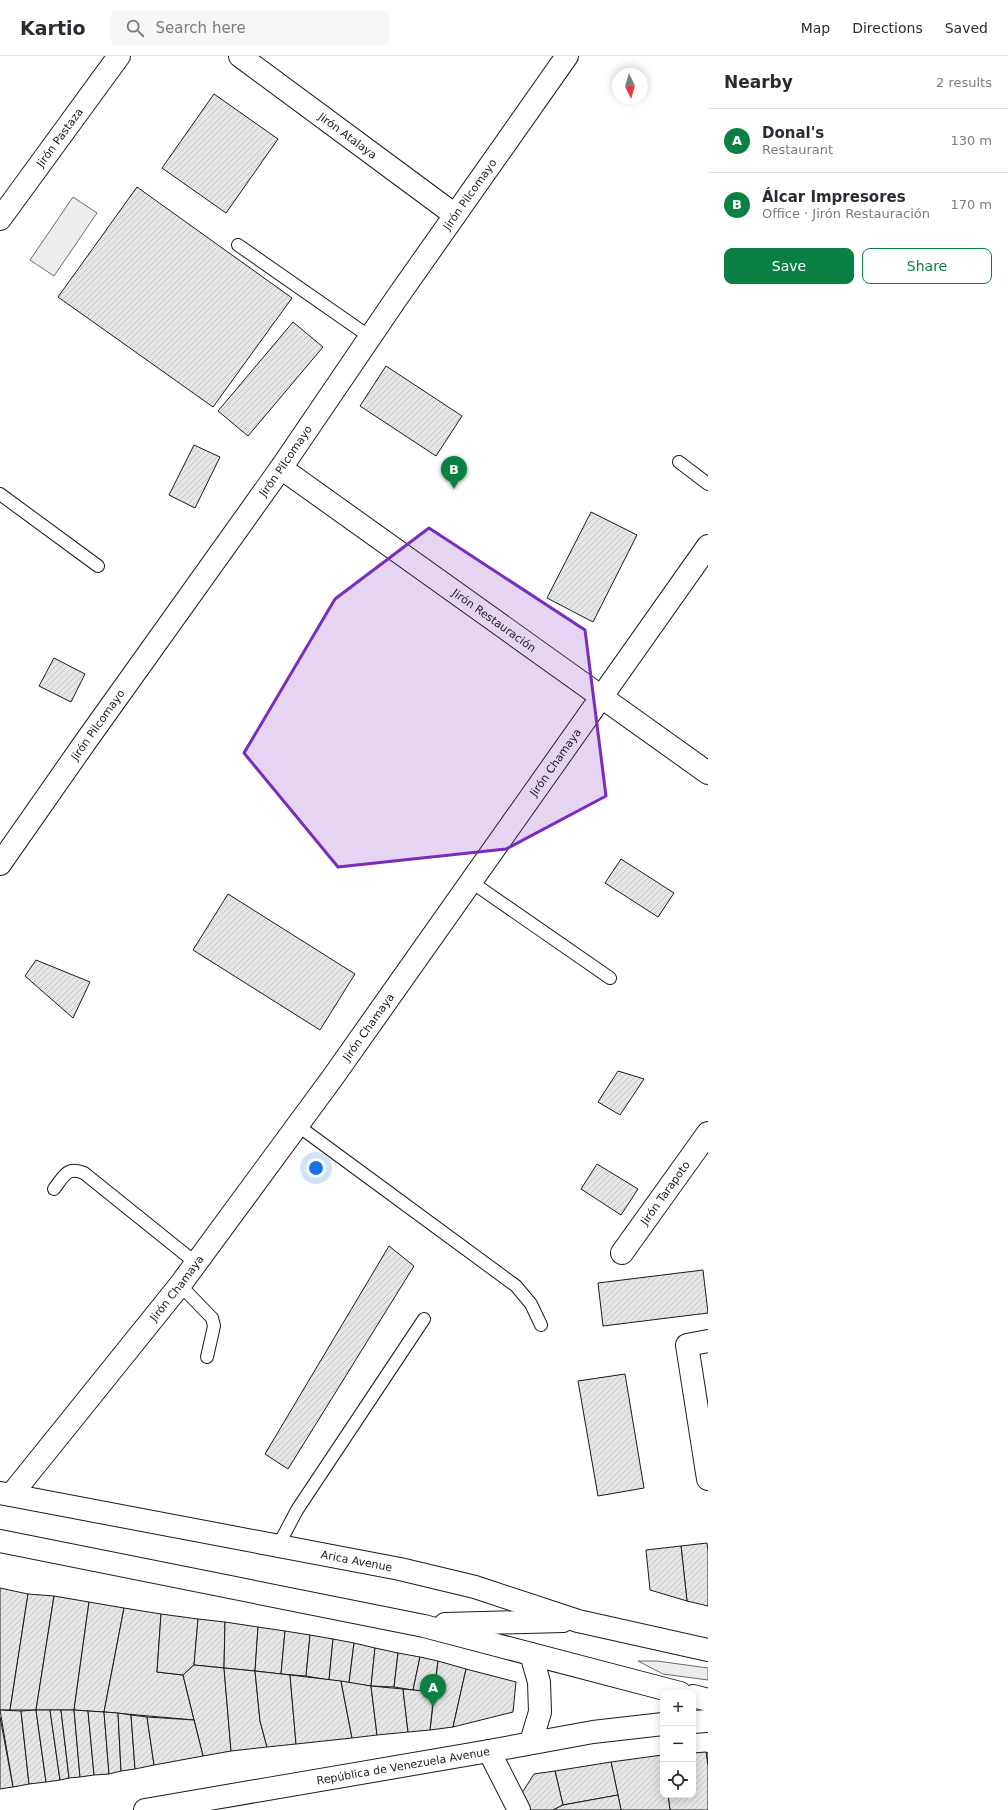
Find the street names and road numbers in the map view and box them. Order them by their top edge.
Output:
street label: Jirón Pastaza [33,106,86,171]
street label: Jirón Atalaya [315,110,379,162]
street label: Jirón Pilcomayo [440,156,500,233]
street label: Jirón Pilcomayo [256,423,315,500]
street label: Jirón Restauración [449,586,538,655]
street label: Jirón Pilcomayo [68,687,128,764]
street label: Jirón Chamaya [527,726,584,800]
street label: Jirón Chamaya [340,991,397,1064]
street label: Jirón Tarapoto [638,1158,693,1228]
street label: Jirón Chamaya [147,1253,207,1325]
street label: Arica Avenue [320,1548,394,1574]
street label: República de Venezuela Avenue [316,1745,491,1787]

